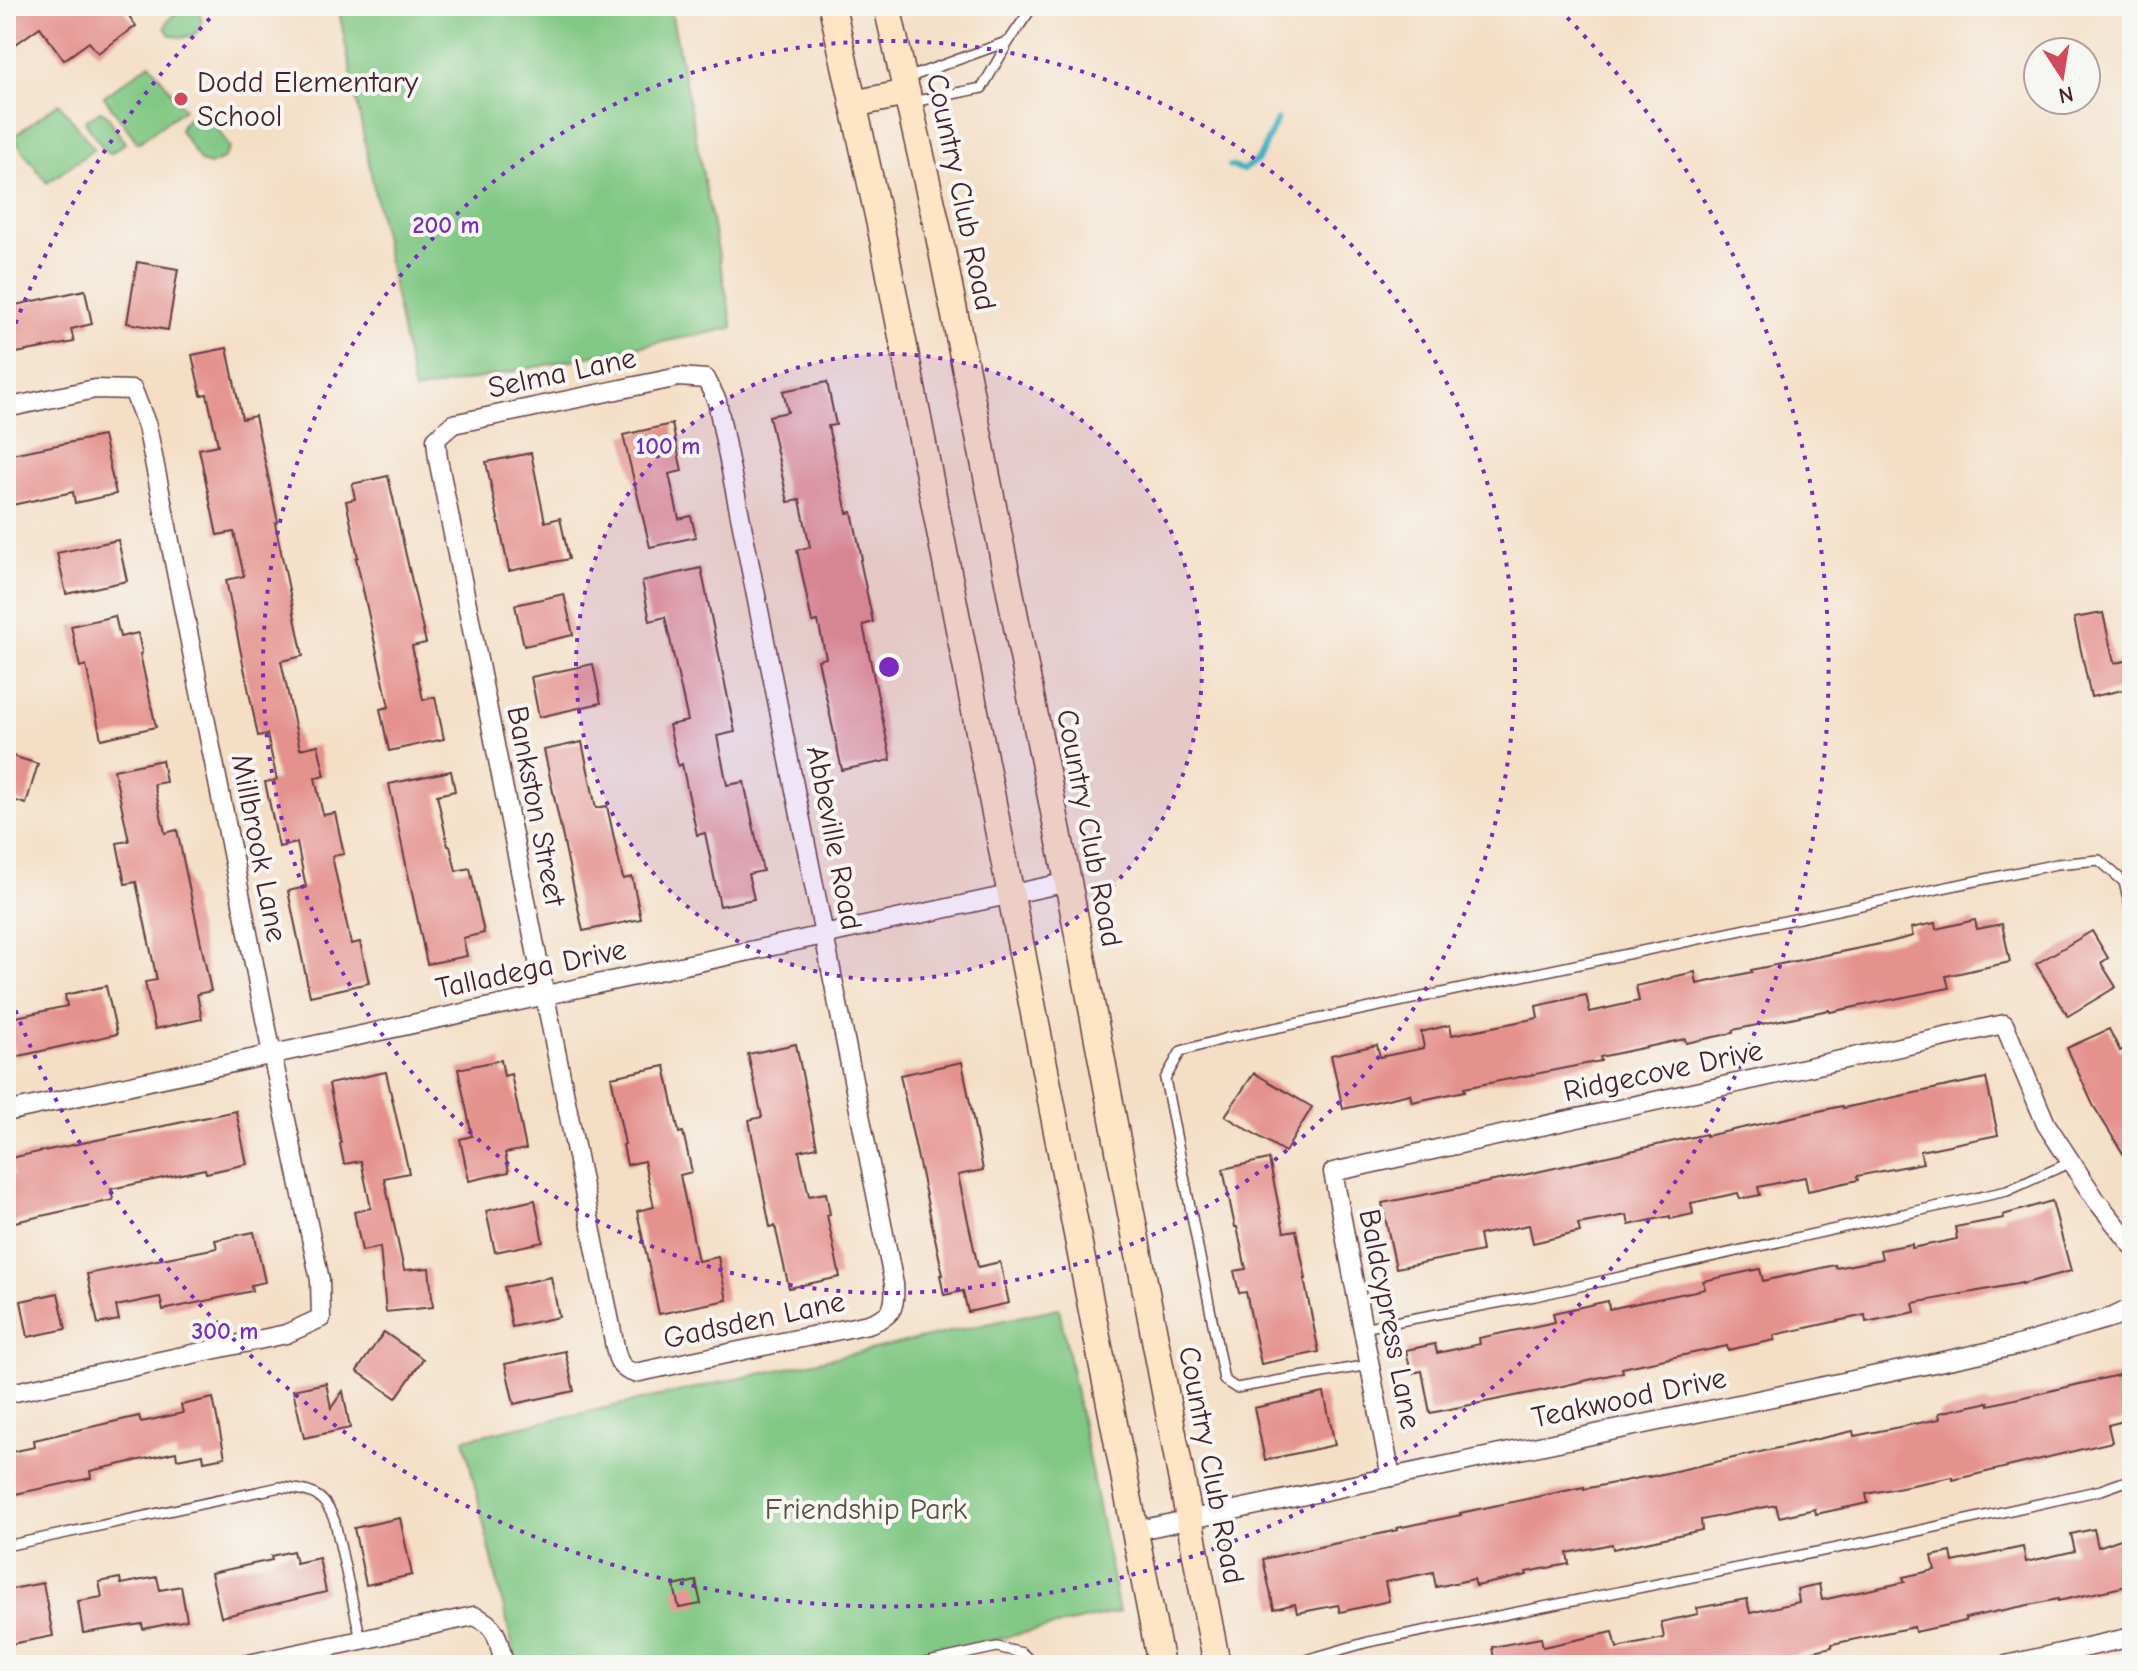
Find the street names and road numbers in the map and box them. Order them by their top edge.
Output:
street label: Country Club Road [919,70,1003,314]
street label: Selma Lane [485,340,639,406]
street label: Bankston Street [499,703,573,910]
street label: Country Club Road [1049,706,1129,950]
street label: Abbeville Road [799,743,869,933]
street label: Millbrook Lane [224,751,294,945]
street label: Talladega Drive [433,932,629,1006]
street label: Ridgecove Drive [1560,1033,1766,1109]
street label: Baldcypress Lane [1352,1206,1428,1432]
street label: Gadsden Lane [660,1284,848,1356]
street label: Country Club Road [1171,1343,1251,1587]
street label: Teakwood Drive [1529,1360,1729,1436]

